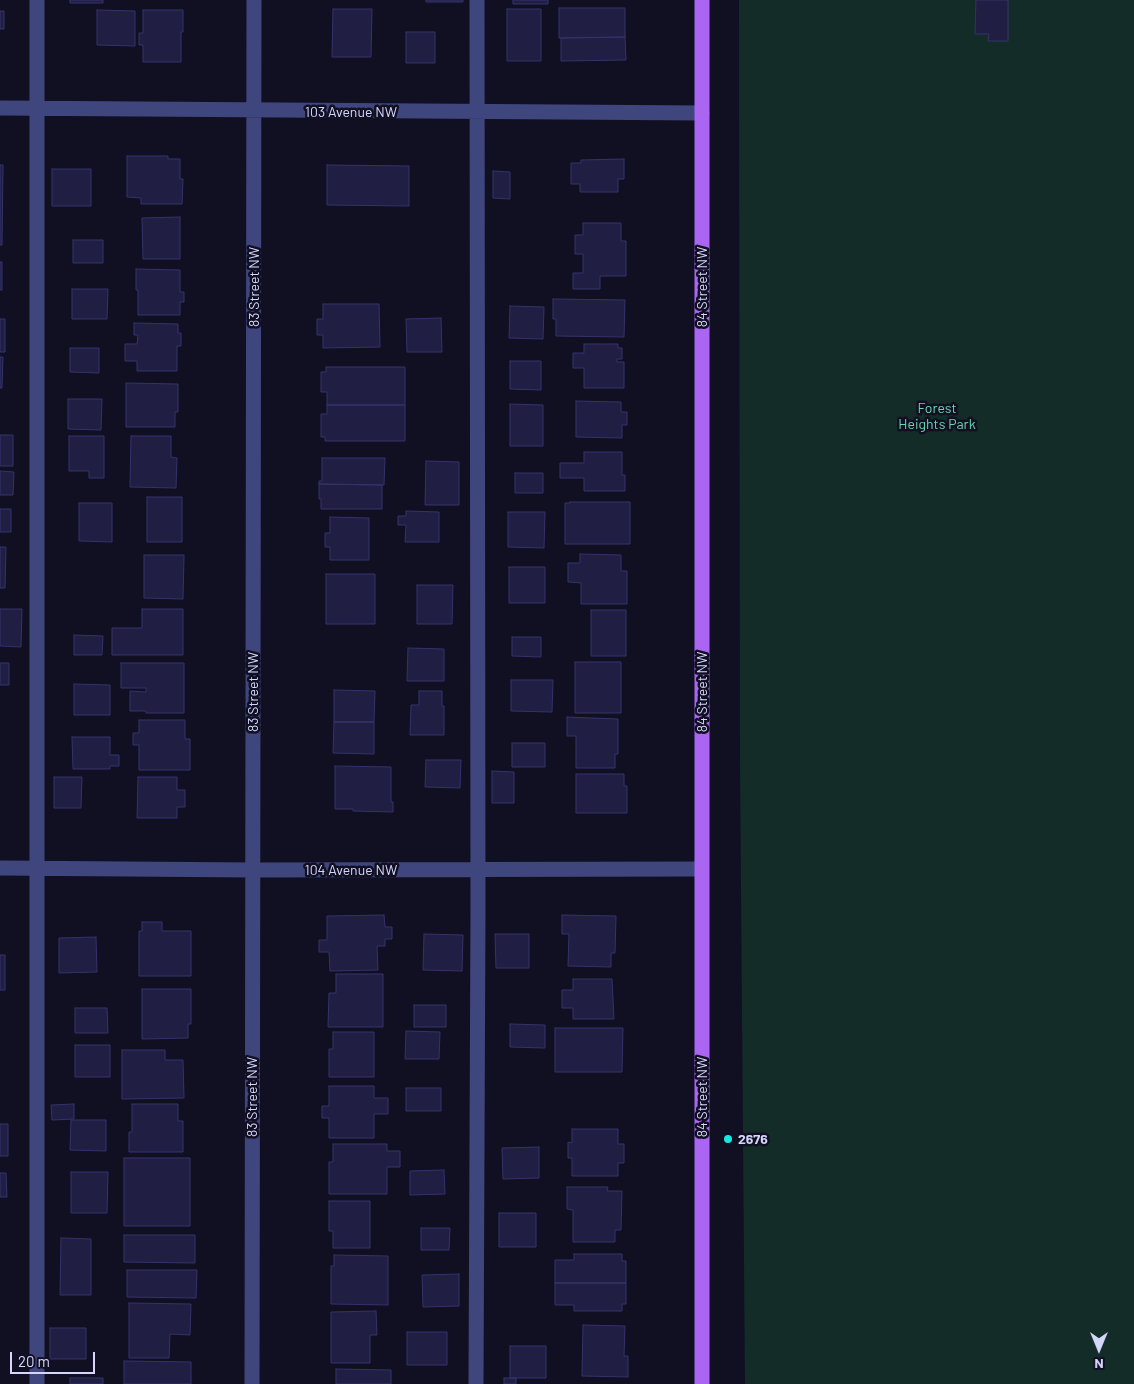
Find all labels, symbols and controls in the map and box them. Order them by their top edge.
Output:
street label: 103 Avenue NW [305,104,397,120]
street label: 83 Street NW [246,247,262,327]
street label: 84 Street NW [694,247,710,327]
park label: Forest Heights Park [898,400,976,432]
street label: 83 Street NW [245,652,261,732]
street label: 84 Street NW [694,652,710,732]
street label: 104 Avenue NW [305,862,397,878]
street label: 83 Street NW [244,1057,260,1137]
street label: 84 Street NW [694,1057,710,1137]
place label: 2676 [738,1131,768,1147]
marker: 2676 [722,1133,734,1145]
north arrow [1074,1324,1124,1374]
scale bar [12,1342,98,1374]
text: 20 m [18,1352,50,1370]
text: N [1094,1356,1104,1373]

